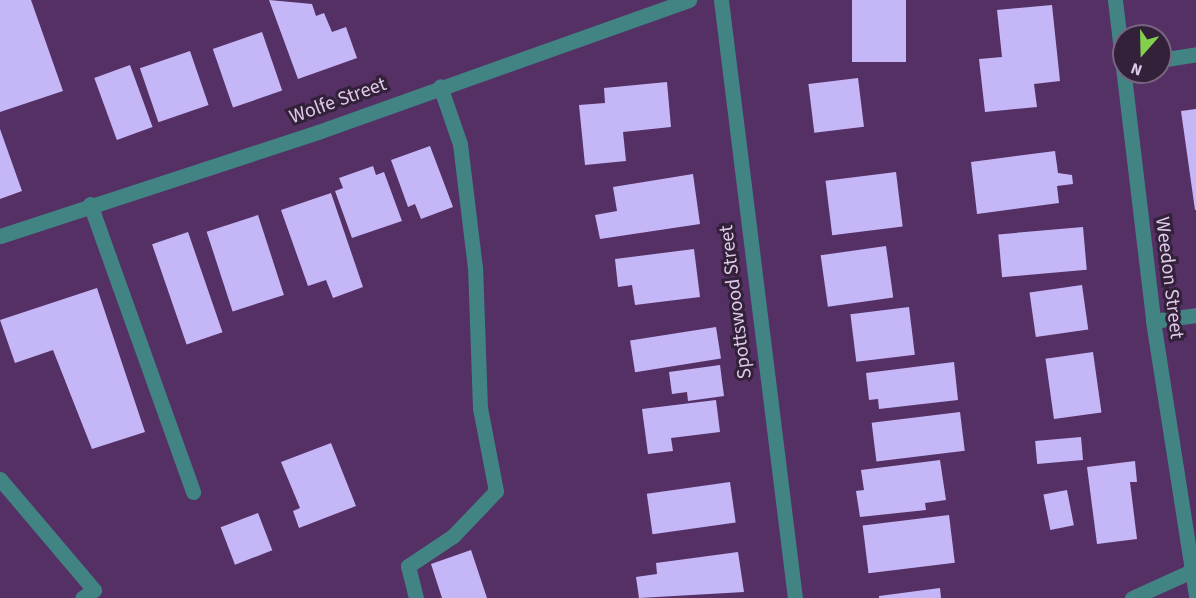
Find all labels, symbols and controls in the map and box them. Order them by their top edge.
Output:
north arrow [1112,24,1172,84]
text: N [1128,57,1145,81]
street label: Wolfe Street [286,72,390,130]
street label: Weedon Street [1150,216,1188,340]
street label: Spottswood Street [715,224,757,380]

